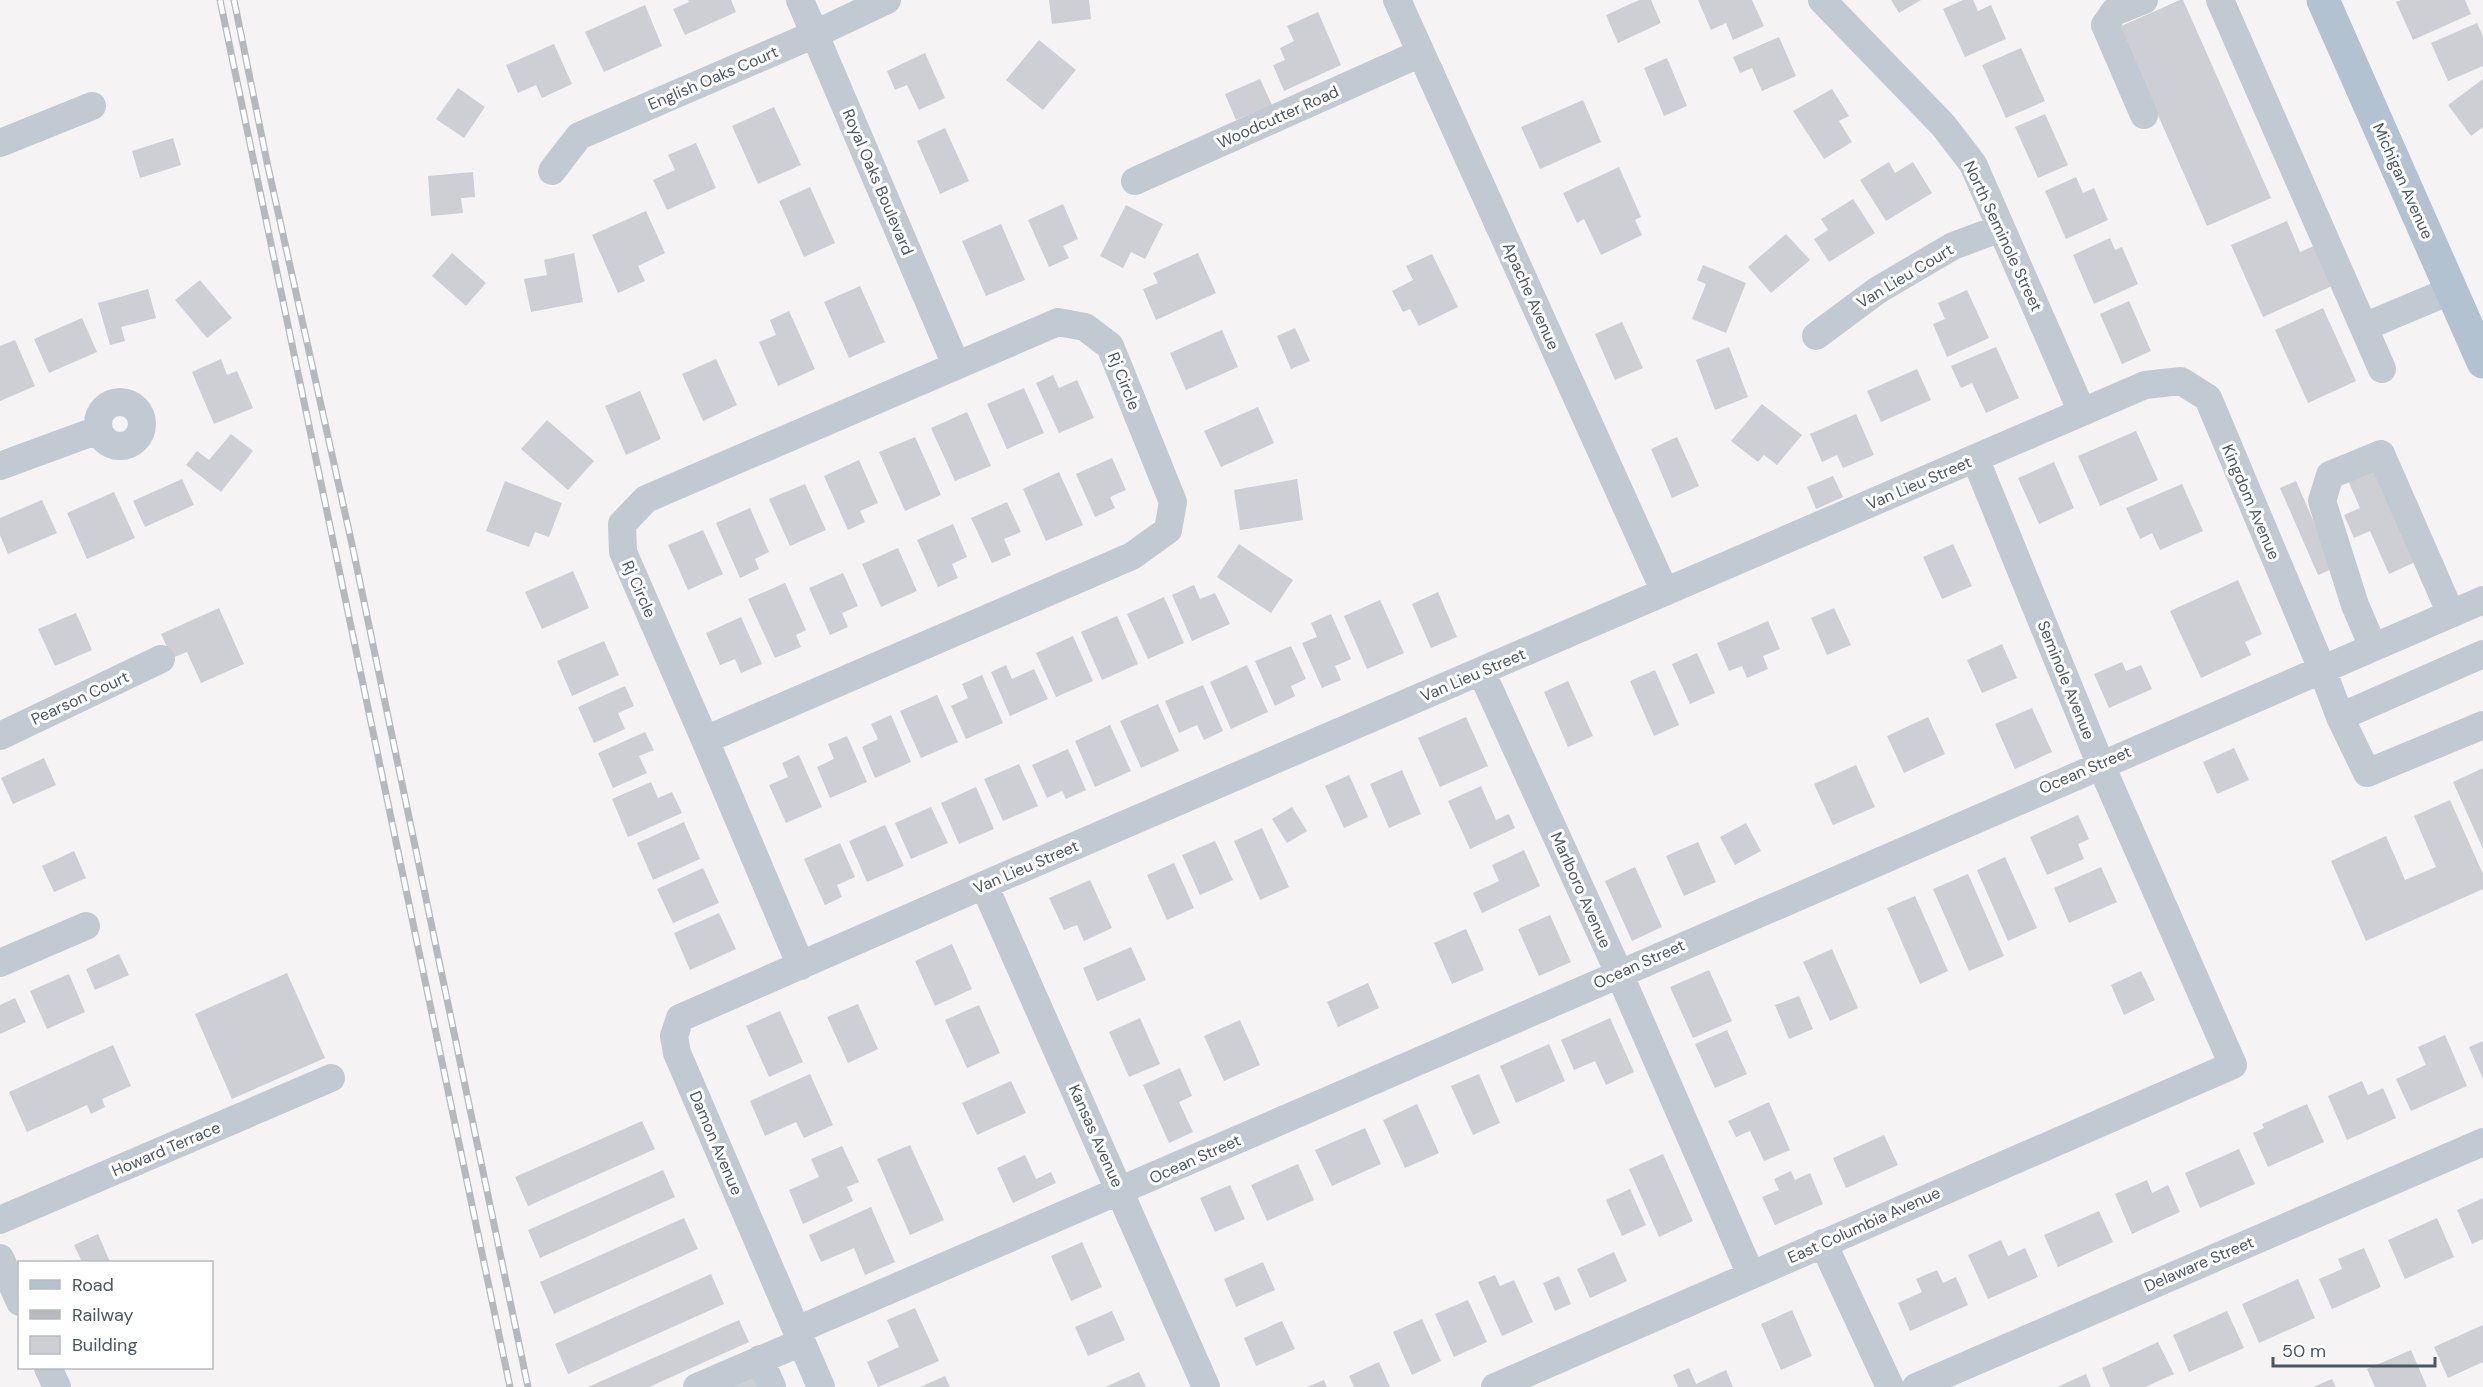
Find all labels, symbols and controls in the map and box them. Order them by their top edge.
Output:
street label: English Oaks Court [645,41,781,115]
street label: Woodcutter Road [1214,81,1342,153]
street label: Royal Oaks Boulevard [838,106,918,258]
street label: Michigan Avenue [2368,120,2438,242]
street label: North Seminole Street [1959,157,2047,315]
street label: Apache Avenue [1498,239,1564,353]
street label: Van Lieu Court [1853,239,1957,313]
street label: Rj Circle [1103,349,1145,413]
street label: Kingdom Avenue [2217,441,2285,563]
street label: Van Lieu Street [1863,451,1975,515]
street label: Rj Circle [617,557,661,621]
street label: Seminole Avenue [2033,617,2099,743]
street label: Van Lieu Street [1417,643,1529,707]
street label: Pearson Court [28,666,132,730]
street label: Ocean Street [2036,741,2134,799]
street label: Marlboro Avenue [1546,829,1616,951]
street label: Van Lieu Street [970,835,1082,899]
street label: Ocean Street [1590,934,1688,994]
street label: Kansas Avenue [1064,1081,1128,1191]
street label: Damon Avenue [685,1088,747,1198]
street label: Howard Terrace [108,1117,224,1181]
street label: Ocean Street [1146,1129,1244,1189]
street label: East Columbia Avenue [1784,1182,1944,1268]
street label: Delaware Street [2141,1231,2257,1297]
legend [18,1261,213,1369]
text: Road [72,1273,114,1297]
text: Railway [72,1303,134,1327]
scale bar [2273,1330,2435,1368]
text: Building [72,1333,137,1357]
text: 50 m [2282,1339,2326,1363]

